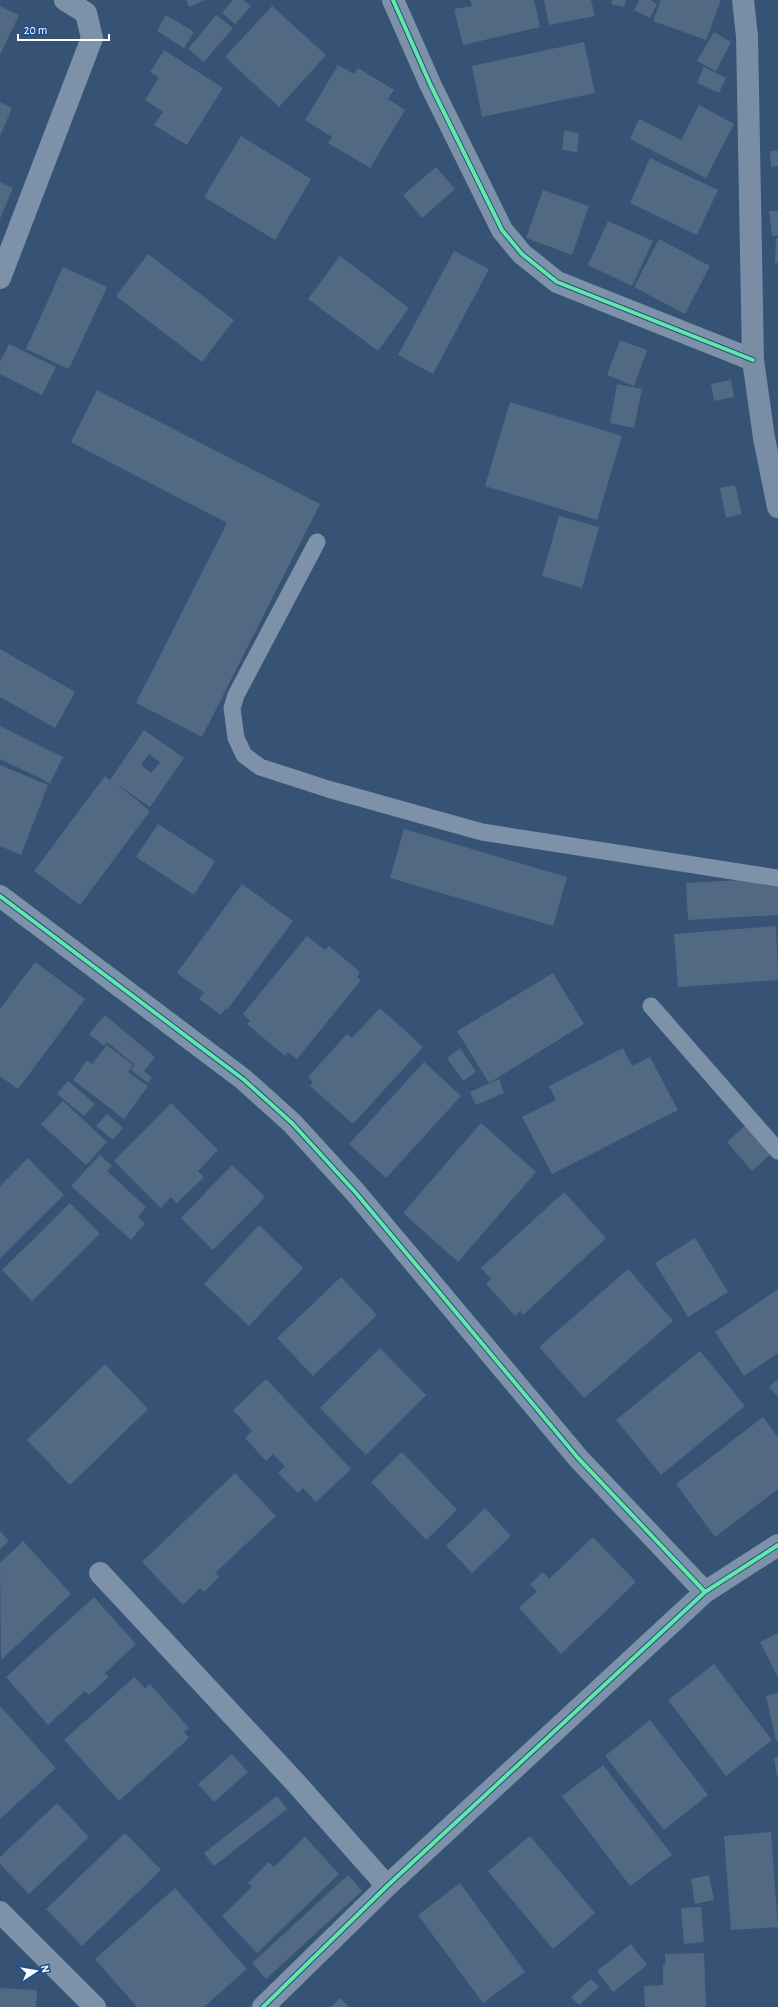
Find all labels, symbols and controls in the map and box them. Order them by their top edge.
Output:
scale bar [18,16,109,42]
text: 20 m [24,24,47,36]
north arrow [16,1951,56,1991]
text: N [39,1964,51,1974]

